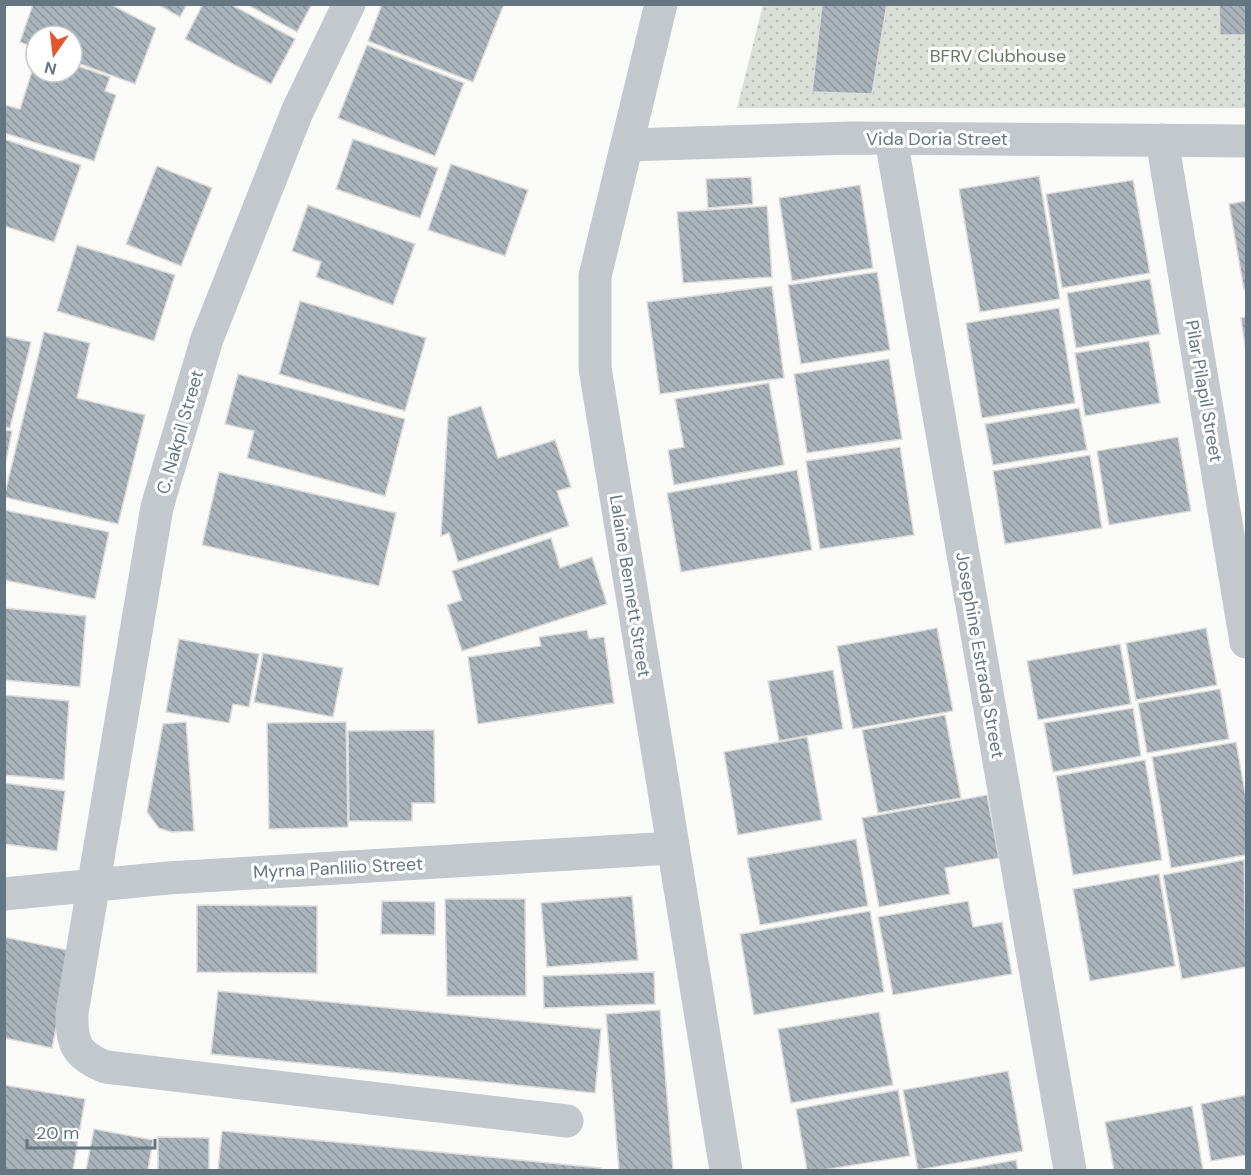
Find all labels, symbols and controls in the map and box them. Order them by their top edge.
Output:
north arrow [24,24,84,84]
park label: BFRV Clubhouse [930,44,1066,68]
text: N [42,56,59,80]
street label: Vida Doria Street [866,127,1008,151]
street label: Pilar Pilapil Street [1180,318,1228,464]
street label: C. Nakpil Street [151,367,209,497]
street label: Lalaine Bennett Street [604,493,656,679]
street label: Josephine Estrada Street [950,550,1010,760]
street label: Myrna Panlilio Street [252,852,424,884]
scale bar [27,1112,154,1150]
text: 20 m [36,1121,79,1145]

